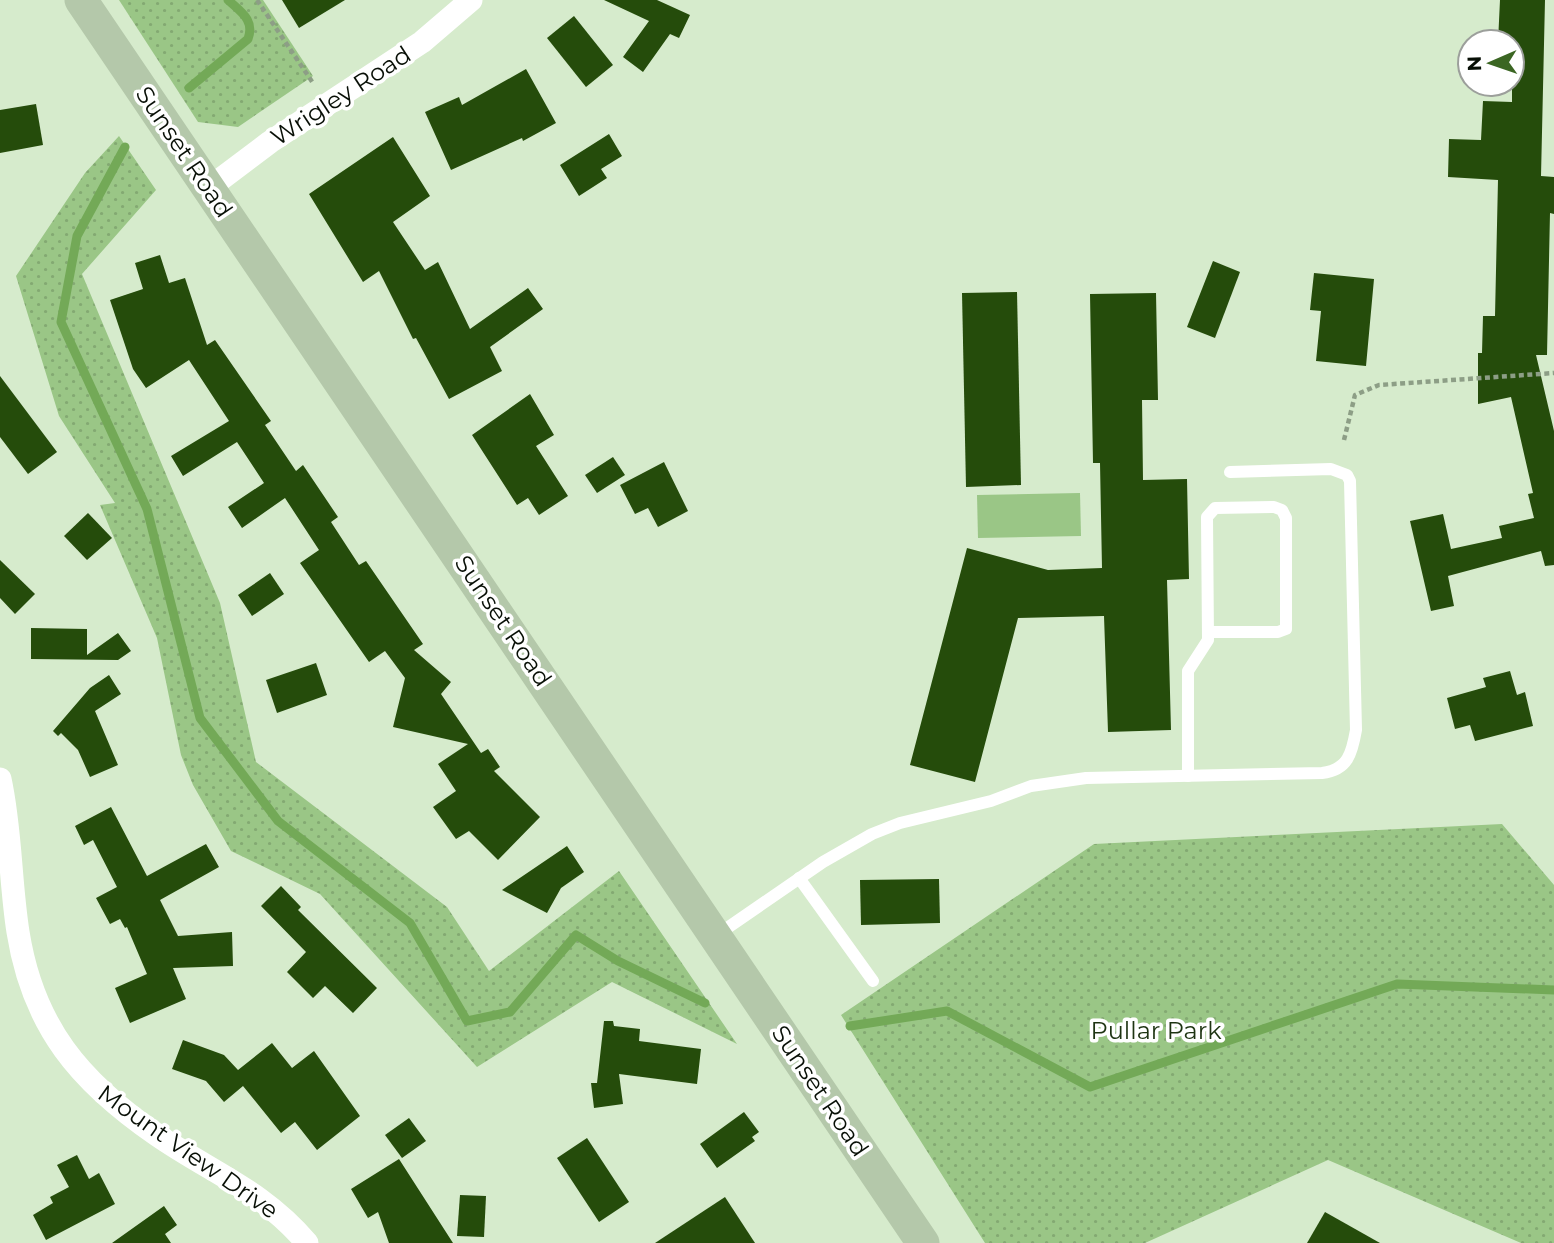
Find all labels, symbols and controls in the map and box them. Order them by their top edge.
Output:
north arrow [1456,28,1526,98]
street label: Wrigley Road [265,40,416,152]
text: N [1463,55,1486,72]
street label: Sunset Road [130,81,239,223]
street label: Sunset Road [449,550,558,692]
park label: Pullar Park [1090,1016,1222,1045]
street label: Sunset Road [766,1020,875,1162]
street label: Mount View Drive [92,1078,284,1225]

